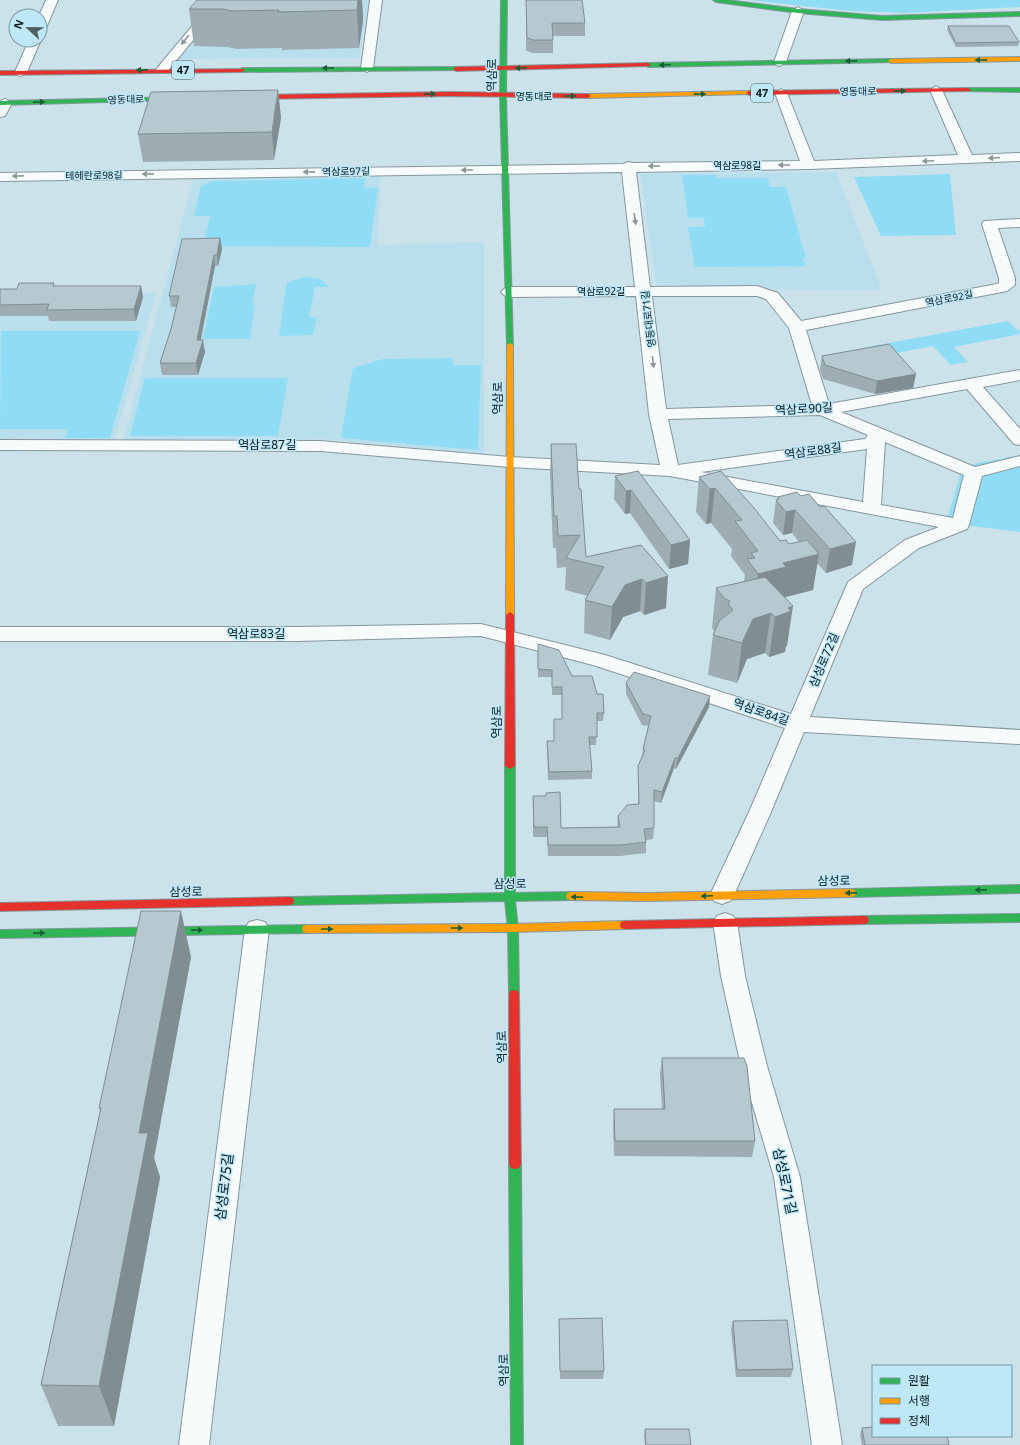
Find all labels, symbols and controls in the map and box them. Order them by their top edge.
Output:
north arrow [8,8,48,48]
text: N [10,17,27,31]
one-way arrow [181,35,190,46]
one-way arrow [975,56,987,63]
street label: 역삼로 [483,58,500,92]
one-way arrow [844,58,857,64]
road number: 47 [172,61,194,79]
one-way arrow [658,62,671,68]
one-way arrow [321,65,334,71]
one-way arrow [515,65,527,72]
one-way arrow [135,67,148,73]
road number: 47 [751,84,773,102]
street label: 영동대로 [839,84,877,98]
one-way arrow [894,87,906,94]
street label: 영동대로 [516,89,552,103]
street label: 영동대로 [107,91,145,107]
one-way arrow [424,91,437,97]
one-way arrow [694,91,707,97]
one-way arrow [564,93,577,99]
one-way arrow [33,99,46,105]
one-way arrow [987,155,1000,161]
one-way arrow [922,157,934,164]
street label: 역삼로98길 [713,158,761,172]
one-way arrow [777,162,790,168]
one-way arrow [647,163,660,169]
street label: 역삼로97길 [322,164,370,178]
street label: 테헤란로98길 [65,167,123,183]
one-way arrow [460,167,473,173]
one-way arrow [302,169,315,175]
one-way arrow [141,171,154,177]
one-way arrow [11,173,24,179]
one-way arrow [632,213,638,225]
street label: 역삼로92길 [577,284,625,298]
street label: 역삼로92길 [924,287,974,309]
street label: 영동대로71길 [638,290,658,348]
one-way arrow [649,356,656,368]
street label: 역삼로 [489,381,506,415]
street label: 역삼로90길 [775,398,833,419]
street label: 역삼로87길 [238,436,296,453]
street label: 역삼로88길 [783,438,843,463]
street label: 역삼로83길 [227,625,285,642]
street label: 삼성로72길 [804,630,843,690]
street label: 역삼로84길 [731,694,791,729]
street label: 역삼로 [488,705,505,739]
street label: 삼성로 [817,872,851,889]
street label: 삼성로 [493,875,527,892]
street label: 삼성로 [169,883,203,900]
one-way arrow [974,887,987,893]
one-way arrow [844,890,857,896]
one-way arrow [701,892,713,899]
one-way arrow [570,894,583,900]
one-way arrow [451,925,464,931]
one-way arrow [321,926,334,932]
one-way arrow [191,927,204,933]
one-way arrow [33,930,46,936]
street label: 역삼로 [493,1030,510,1064]
street label: 삼성로71길 [769,1146,802,1216]
street label: 삼성로75길 [210,1152,237,1222]
street label: 역삼로 [495,1353,512,1387]
legend [872,1365,1012,1437]
text: 원활 [908,1372,930,1389]
text: 서행 [908,1392,930,1409]
text: 정체 [908,1412,930,1429]

